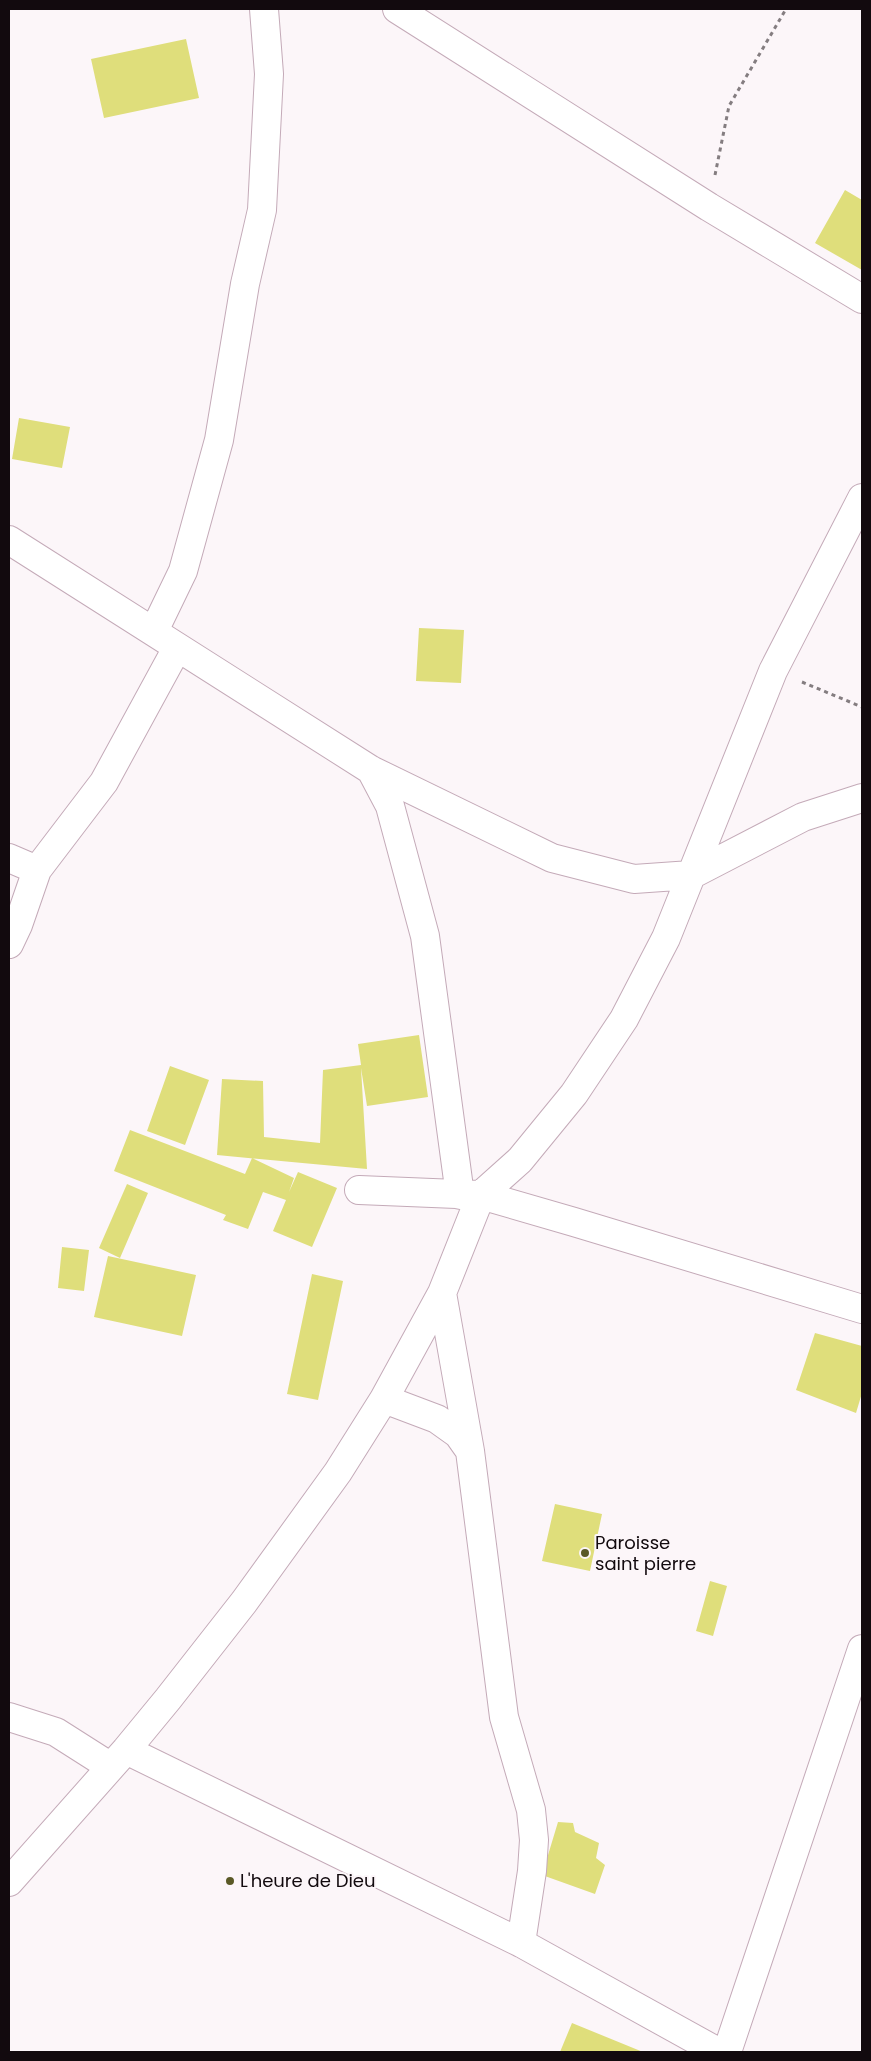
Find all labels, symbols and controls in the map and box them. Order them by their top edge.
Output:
place label: Paroisse saint pierre [595,1530,696,1576]
marker: Paroisse saint pierre [579,1547,591,1559]
place label: L'heure de Dieu [240,1868,376,1893]
marker: L'heure de Dieu [224,1875,236,1887]

